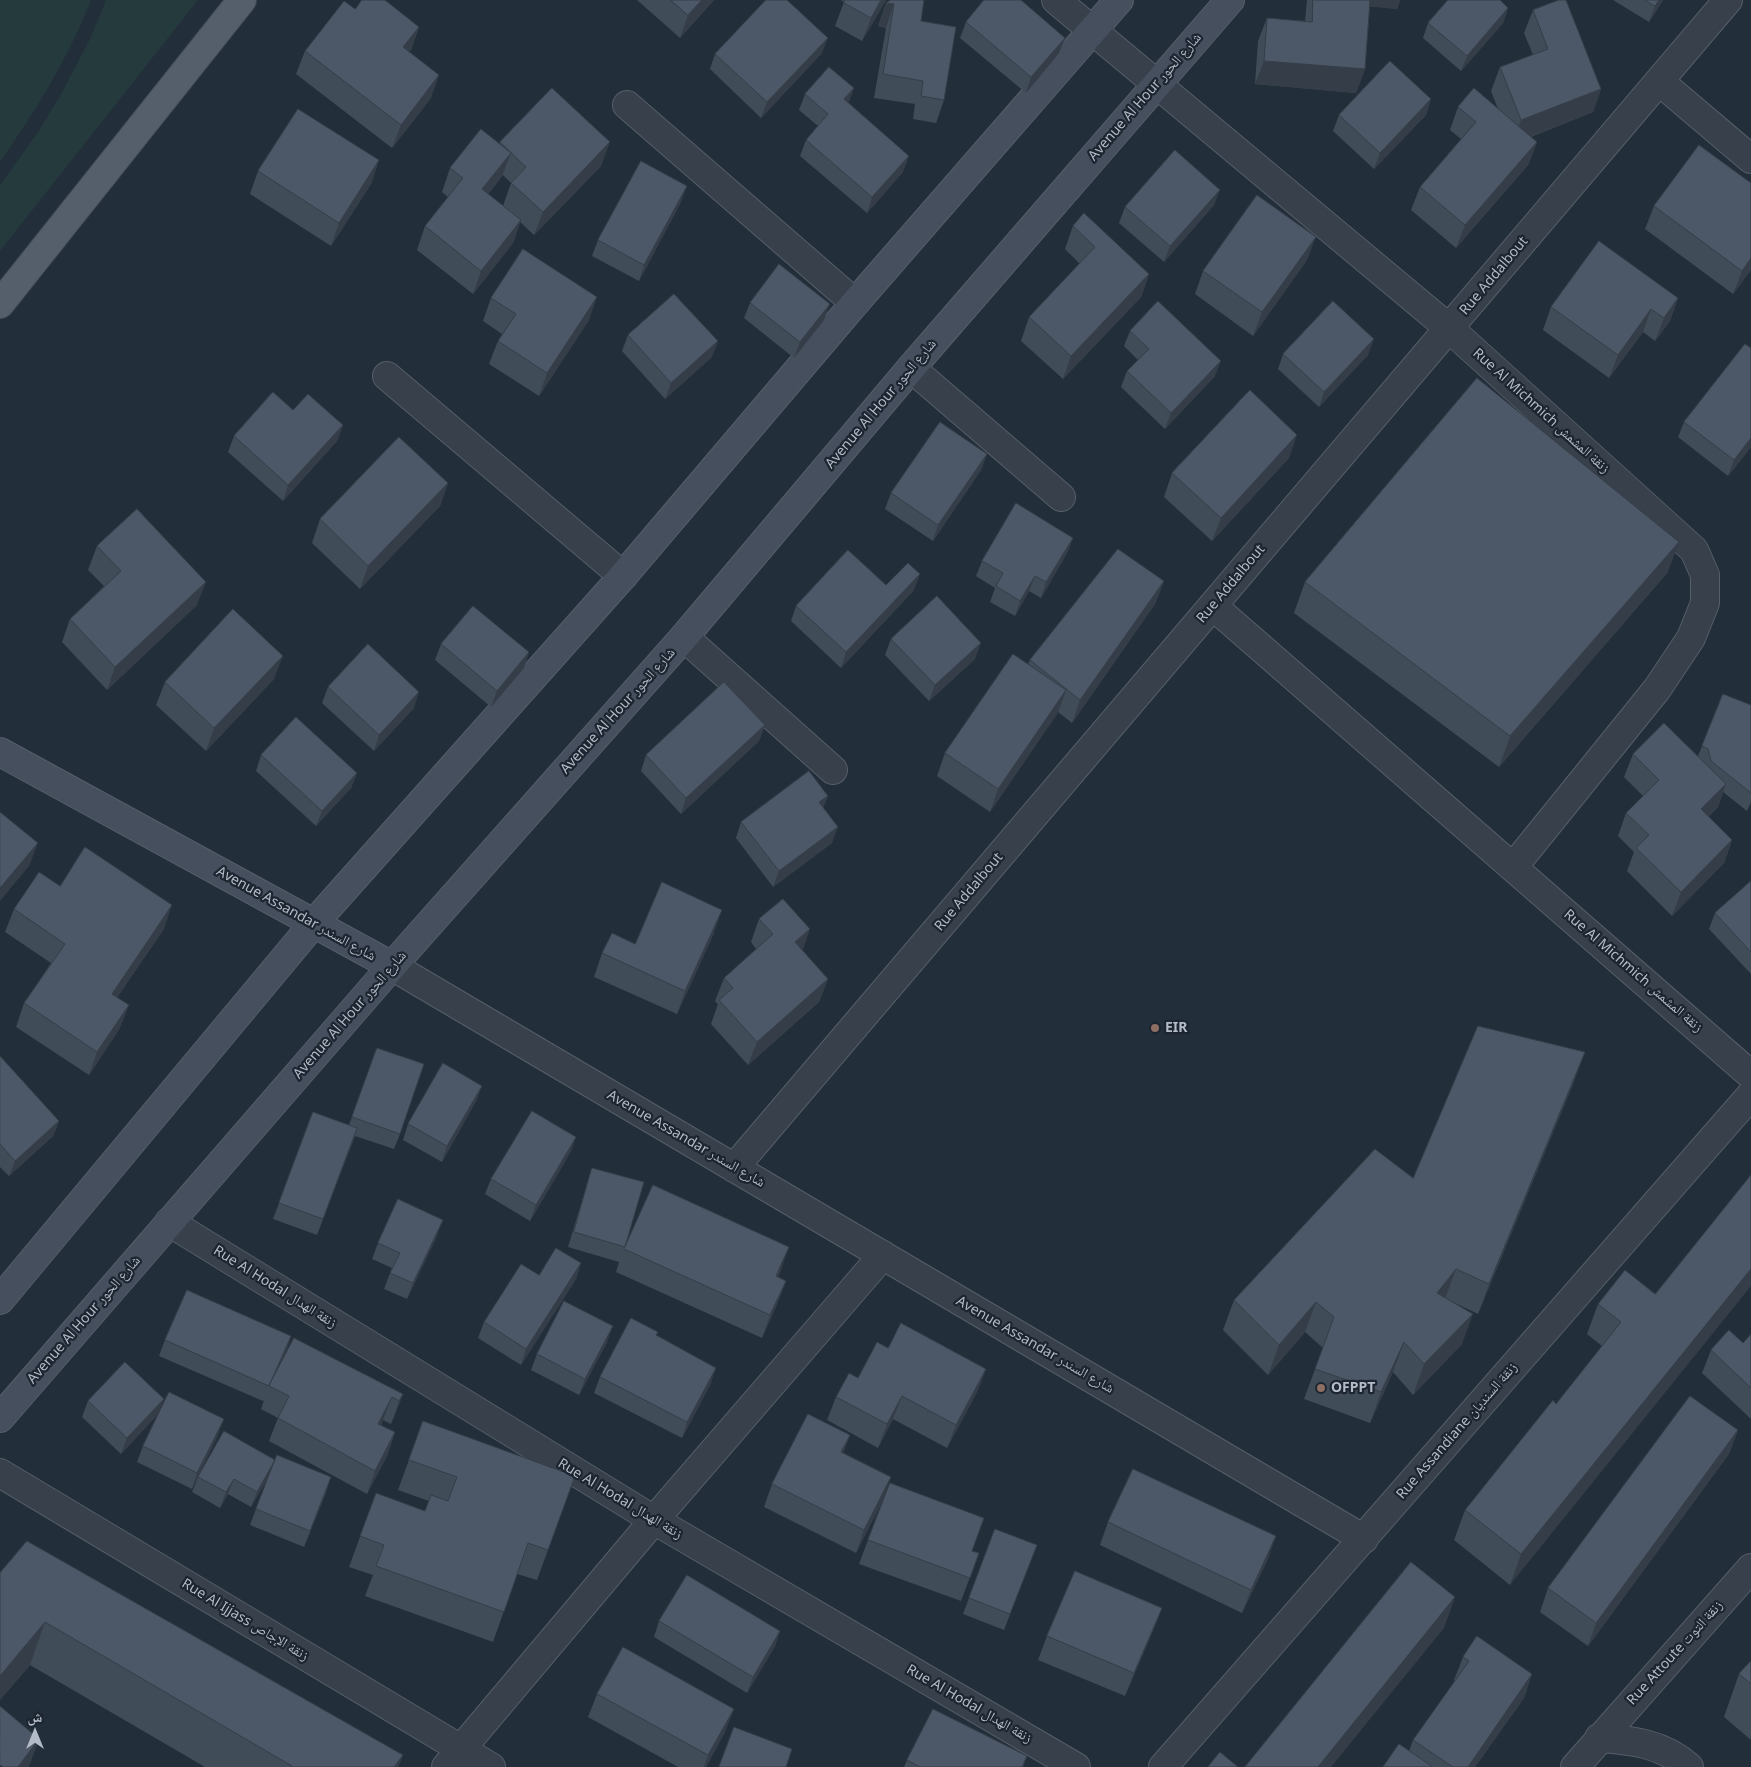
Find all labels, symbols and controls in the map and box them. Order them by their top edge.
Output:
street label: Avenue Al Hour شارع الحور [1085,30,1205,164]
street label: Rue Addalbout [1456,233,1532,319]
street label: Avenue Al Hour شارع الحور [822,336,940,472]
street label: Rue Al Michmich زنقة المشمش [1469,345,1613,477]
street label: Rue Addalbout [1193,541,1269,627]
street label: Avenue Al Hour شارع الحور [557,645,679,777]
street label: Rue Addalbout [931,849,1007,935]
street label: Avenue Assandar شارع السندر [213,863,379,965]
street label: Rue Al Michmich زنقة المشمش [1560,906,1706,1036]
street label: Avenue Al Hour شارع الحور [290,948,410,1082]
place label: EIR [1165,1020,1187,1036]
marker: EIR [1149,1022,1161,1034]
street label: Avenue Assandar شارع السندر [604,1087,768,1191]
street label: Rue Al Hodal زنقة الهدال [210,1242,340,1332]
street label: Avenue Al Hour شارع الحور [24,1253,144,1387]
street label: Avenue Assandar شارع السندر [953,1293,1117,1397]
street label: Rue Assandiane زنقة السنديان [1393,1359,1521,1503]
place label: OFPPT [1331,1380,1375,1396]
marker: OFPPT [1315,1382,1327,1394]
street label: Rue Al Hodal زنقة الهدال [555,1455,685,1543]
street label: Rue Al Ijjass زنقة الإجاص [179,1575,311,1665]
street label: Rue Attoute زنقة التوت [1624,1597,1726,1709]
street label: Rue Al Hodal زنقة الهدال [903,1661,1035,1747]
north arrow [10,1707,60,1757]
text: ش [28,1707,42,1726]

